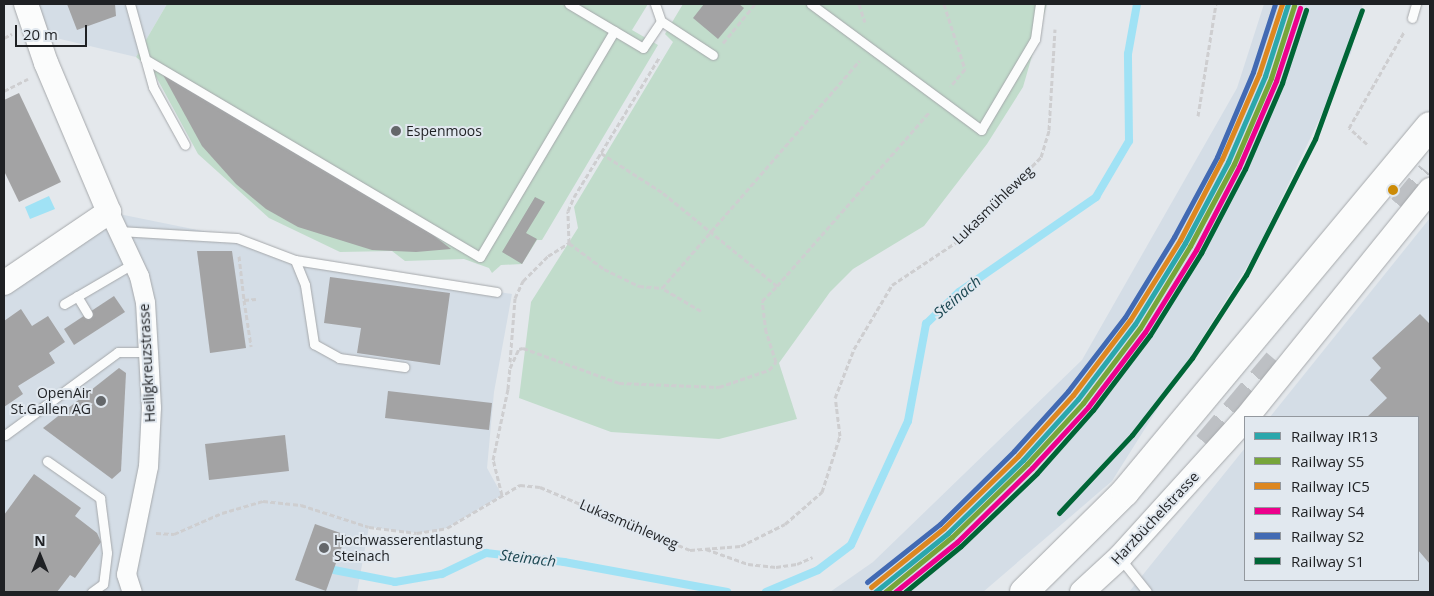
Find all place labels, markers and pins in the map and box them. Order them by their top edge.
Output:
place label: Espenmoos [406,123,482,139]
marker: Espenmoos [390,125,402,137]
unlabelled marker [1388,185,1398,195]
place label: OpenAir St.Gallen AG [11,385,91,418]
marker: OpenAir St.Gallen AG [95,395,107,407]
place label: Hochwasserentlastung Steinach [334,532,483,564]
marker: Hochwasserentlastung Steinach [318,542,330,554]

